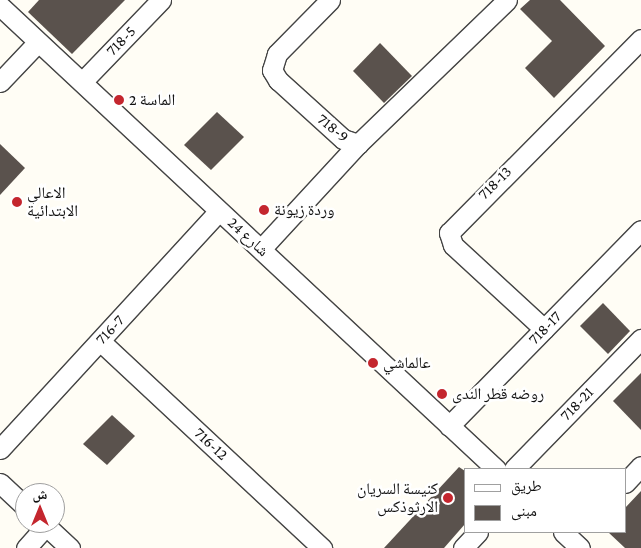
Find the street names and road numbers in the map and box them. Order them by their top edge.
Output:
street label: 718-5 [102,22,140,60]
street label: 718-9 [313,109,353,147]
street label: 718-13 [474,162,516,204]
street label: شارع 24 [223,213,273,261]
street label: 718-17 [524,307,566,349]
street label: 716-7 [92,311,128,349]
street label: 718-21 [556,383,598,425]
street label: 716-12 [190,424,232,464]

